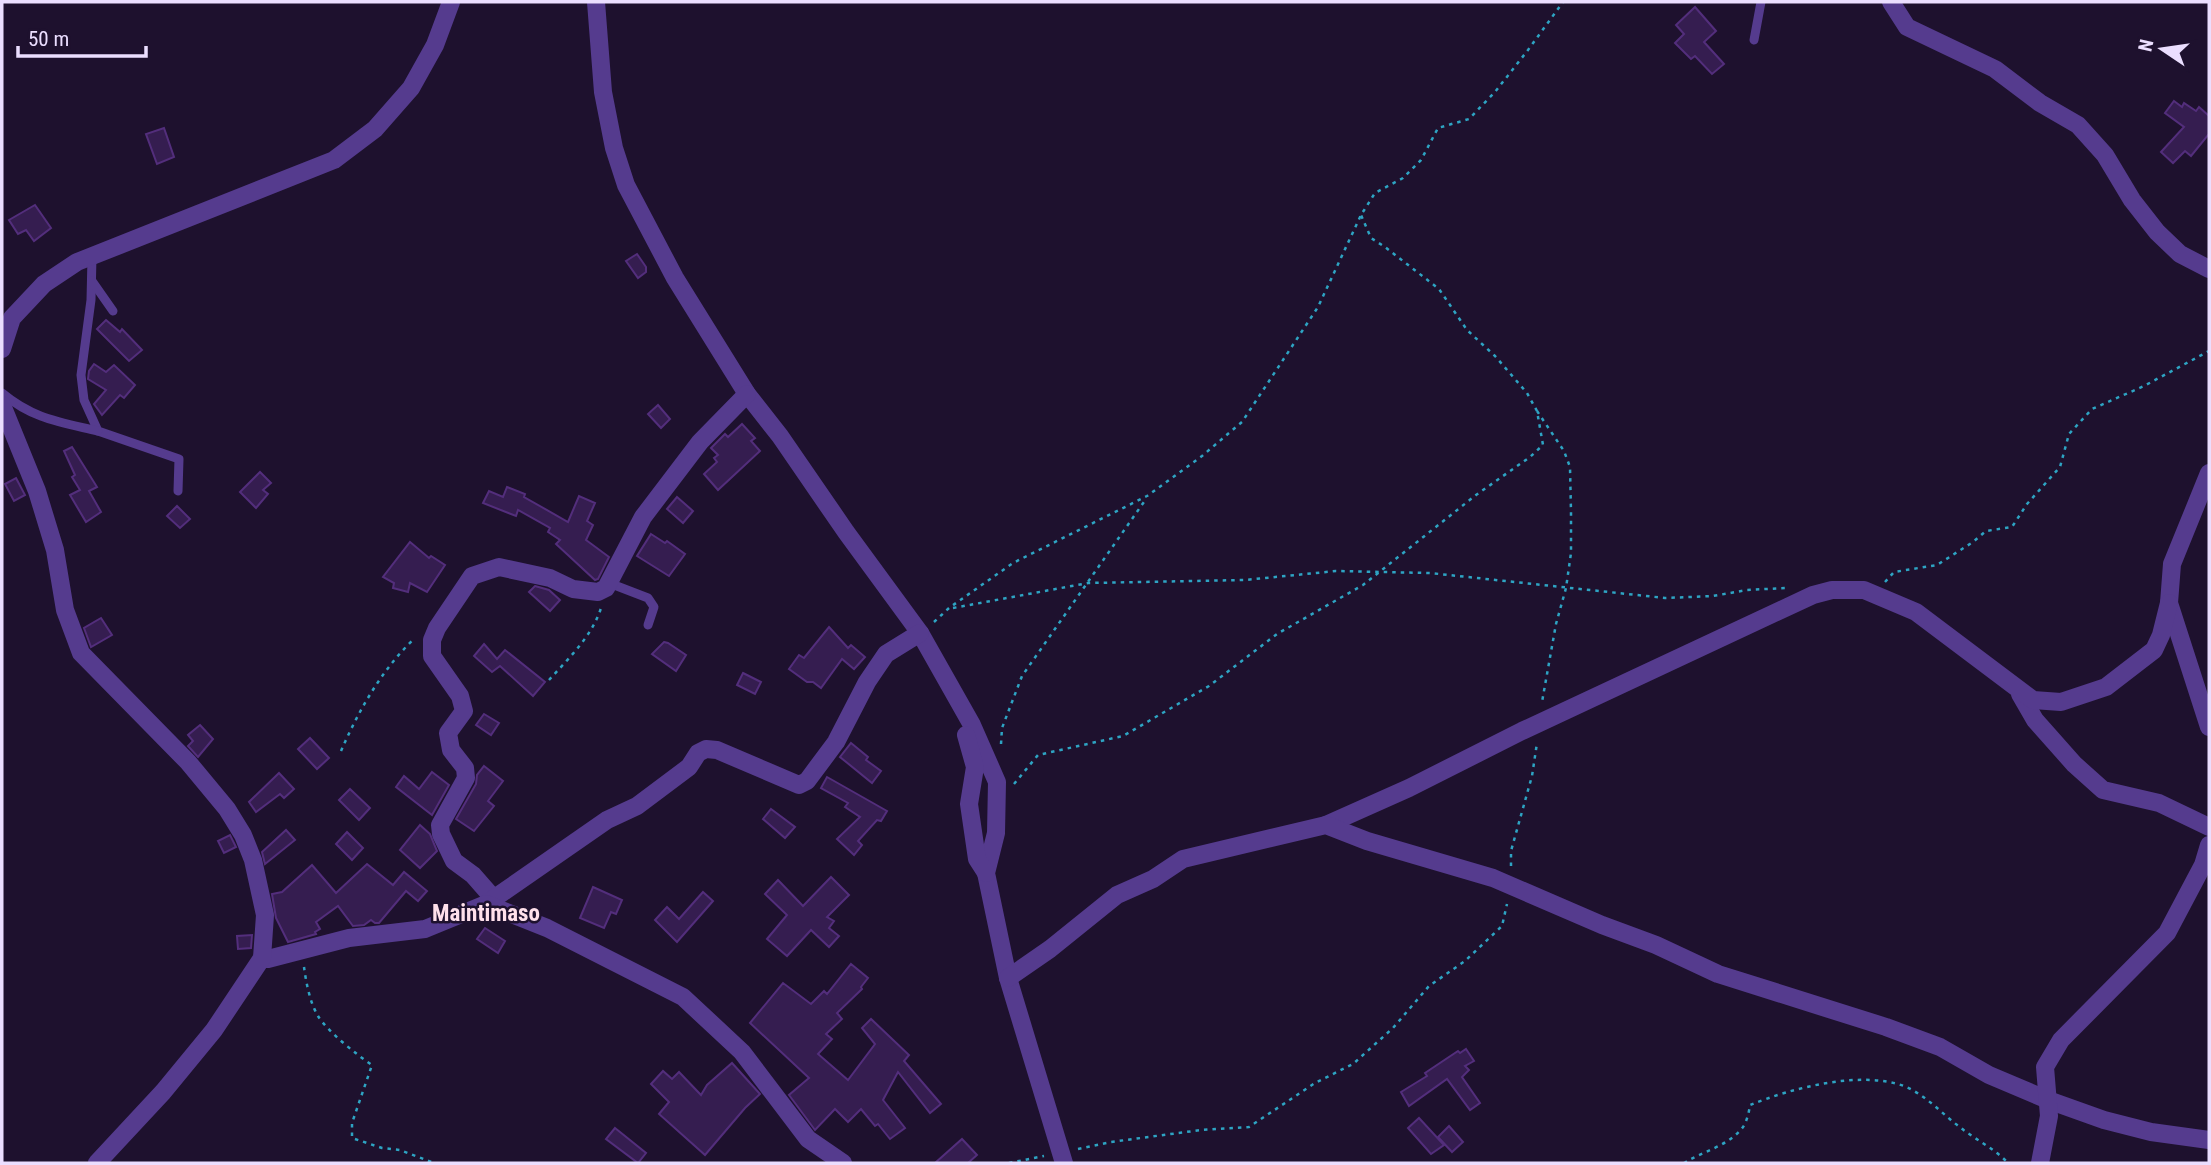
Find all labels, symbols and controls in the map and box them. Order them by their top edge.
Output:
scale bar [18,14,145,58]
north arrow [2127,14,2197,84]
text: 50 m [28,27,69,51]
text: N [2133,37,2158,54]
district label: Maintimaso [432,900,540,927]

